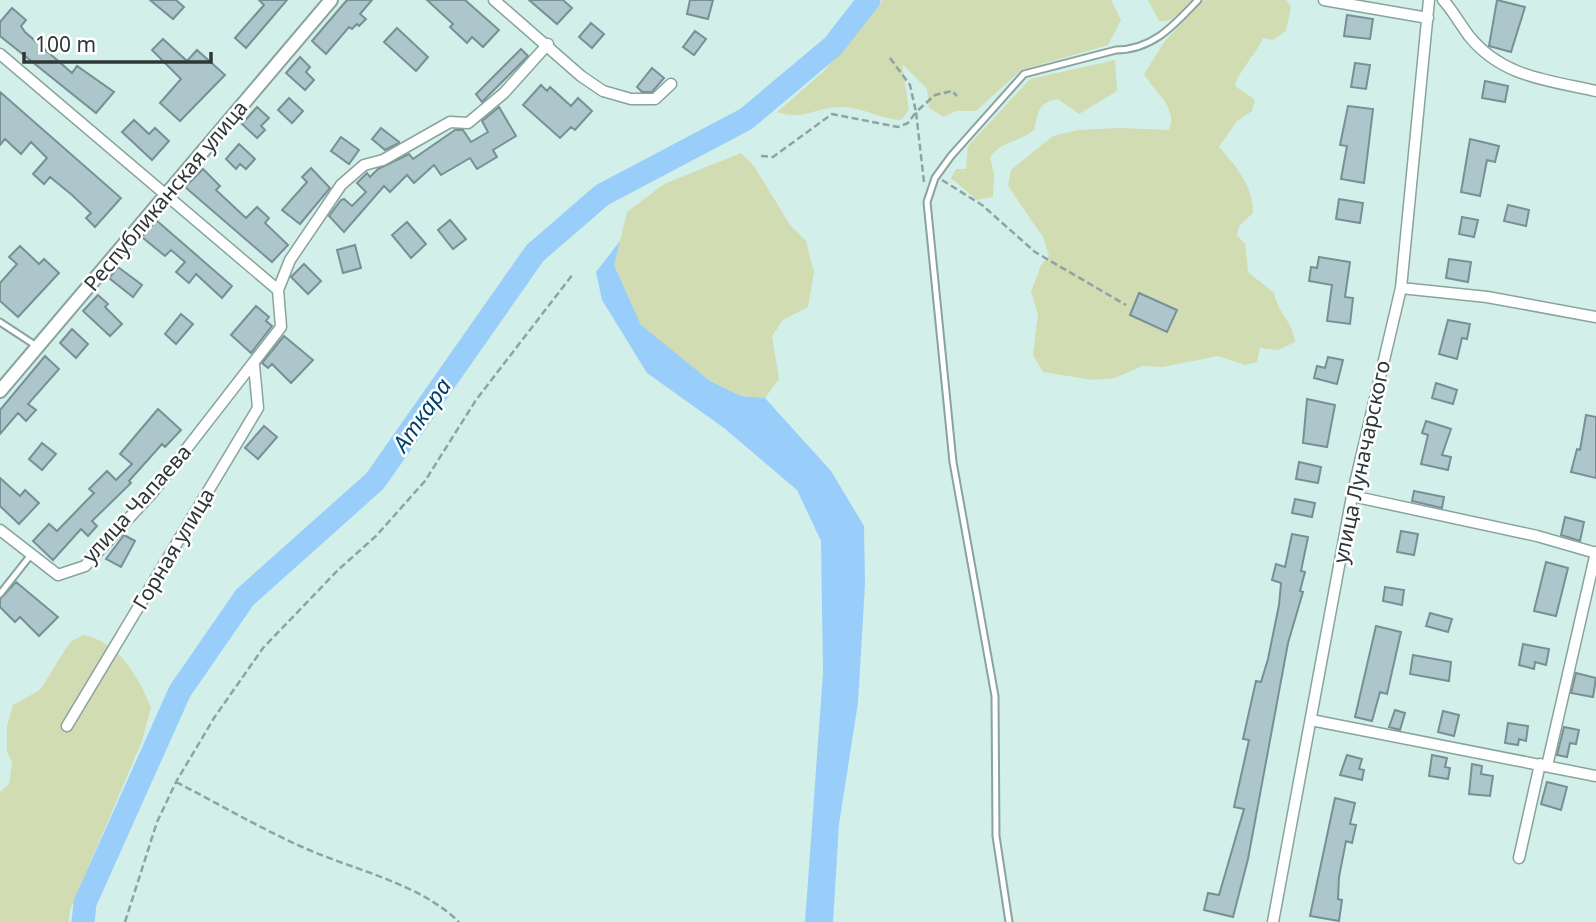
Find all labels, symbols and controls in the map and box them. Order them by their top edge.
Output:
scale bar [24,21,212,65]
text: 100 m [35,30,96,58]
street label: Республиканская улица [77,94,253,297]
street label: улица Луначарского [1326,358,1396,566]
water label: Аткара [383,371,458,459]
street label: улица Чапаева [76,438,197,569]
street label: Горная улица [126,483,220,614]

